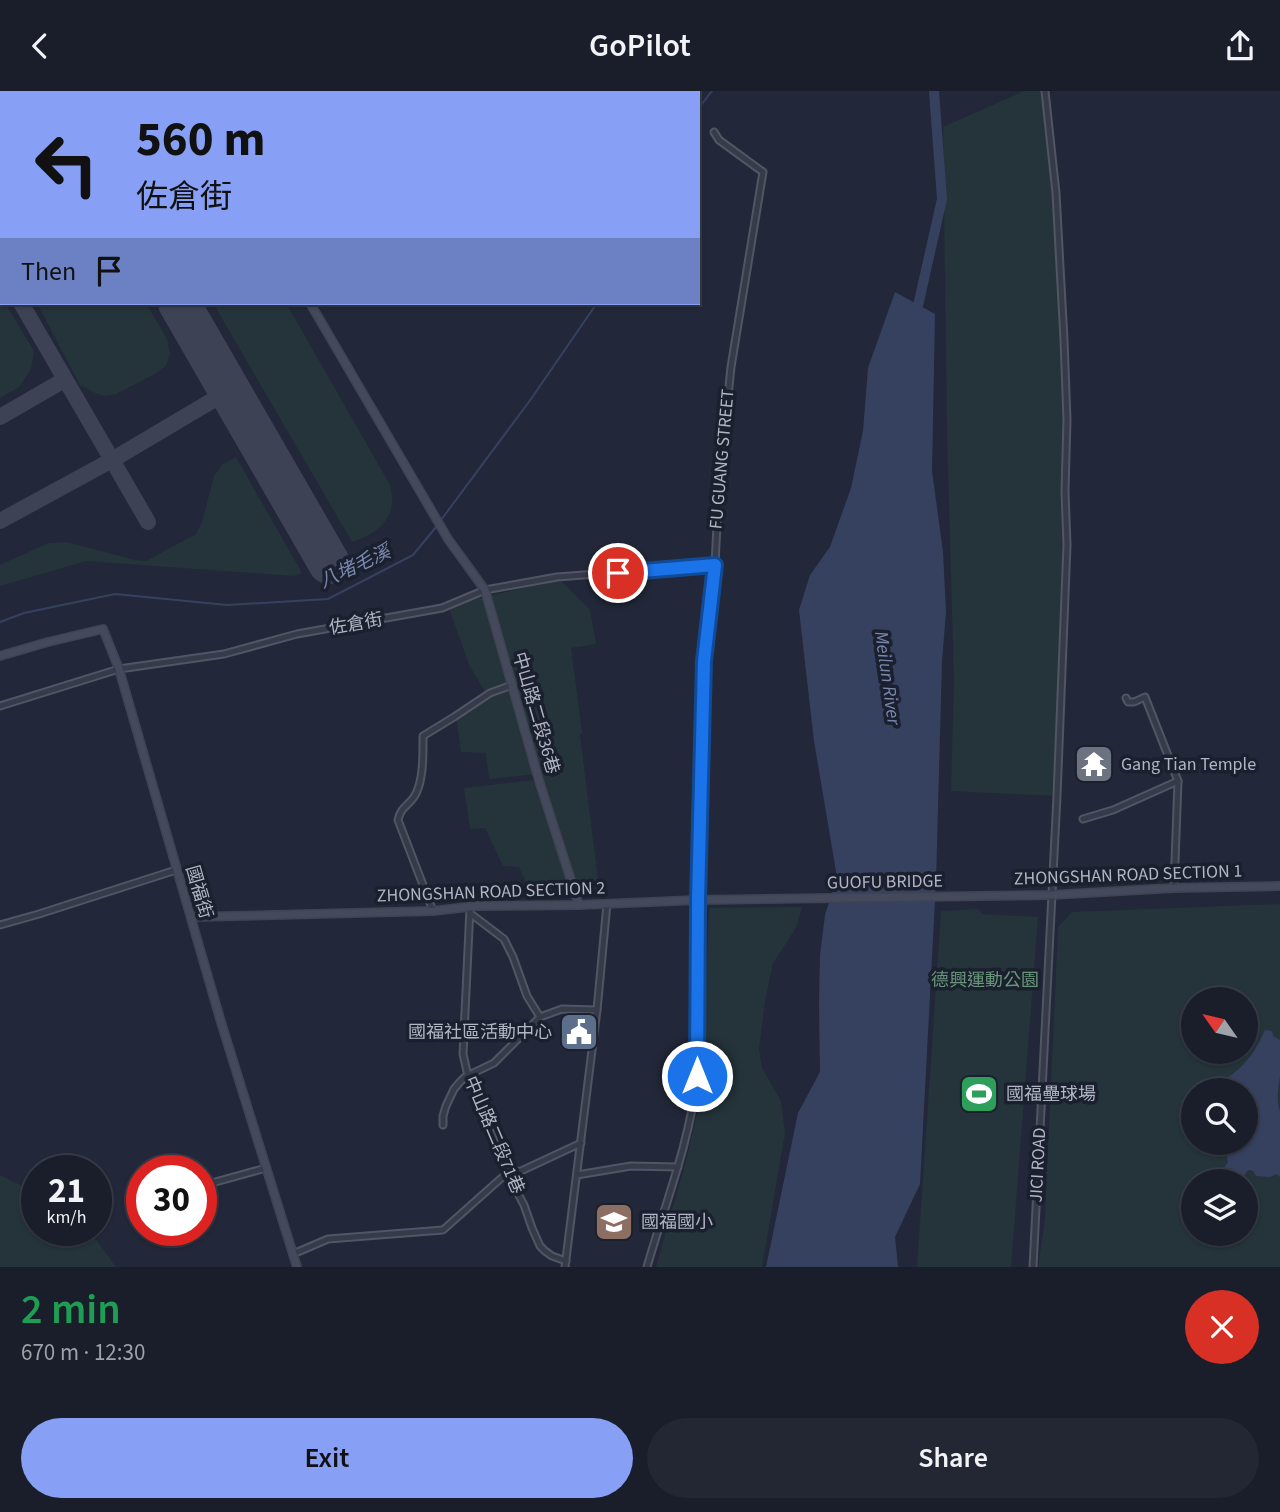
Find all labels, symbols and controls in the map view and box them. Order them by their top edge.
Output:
text: GoPilot [589,23,691,69]
icon: back [21,27,59,65]
icon: share [1221,27,1259,65]
text: 560 m [136,105,265,175]
icon: left [21,119,112,210]
text: 佐倉街 [136,174,232,220]
icon: arrive [90,252,128,290]
text: Then [21,253,76,290]
street label: FU GUANG STREET [703,388,741,530]
water label: 八堵毛溪 [315,537,398,595]
pin [588,543,648,603]
icon: arrive [599,554,637,592]
street label: 佐倉街 [327,607,385,641]
water label: Meilun River [867,629,907,728]
street label: 中山路二段36巷 [507,649,565,777]
temple icon: Gang Tian Temple [1073,743,1115,785]
place label: Gang Tian Temple [1121,752,1256,777]
street label: ZHONGSHAN ROAD SECTION 1 [1013,859,1243,891]
street label: 國福街 [180,863,218,921]
street label: GUOFU BRIDGE [827,868,943,896]
street label: ZHONGSHAN ROAD SECTION 2 [376,876,606,908]
park label: 德興運動公園 [931,968,1039,993]
north arrow [1181,987,1258,1064]
map controls [1181,987,1258,1246]
public building icon: 國福社區活動中心 [558,1011,600,1053]
place label: 國福社區活動中心 [408,1020,552,1045]
position arrow [660,1039,734,1113]
street label: 中山路二段71巷 [458,1072,530,1198]
sports icon: 國福壘球場 [958,1073,1000,1115]
button: search [1181,1078,1258,1155]
place label: 國福壘球場 [1006,1082,1096,1107]
street label: JICI ROAD [1024,1127,1052,1203]
speed limit sign: 30 [126,1155,217,1246]
text: 21 [48,1166,85,1216]
button: layers [1181,1169,1258,1246]
school or university icon: 國福國小 [593,1201,635,1243]
text: km/h [47,1205,86,1230]
place label: 國福國小 [641,1210,713,1235]
text: 2 min [21,1280,121,1340]
button: close [1185,1290,1259,1364]
text: 670 m · 12:30 [21,1336,145,1369]
button: Exit [21,1418,633,1498]
button: Share [647,1418,1259,1498]

